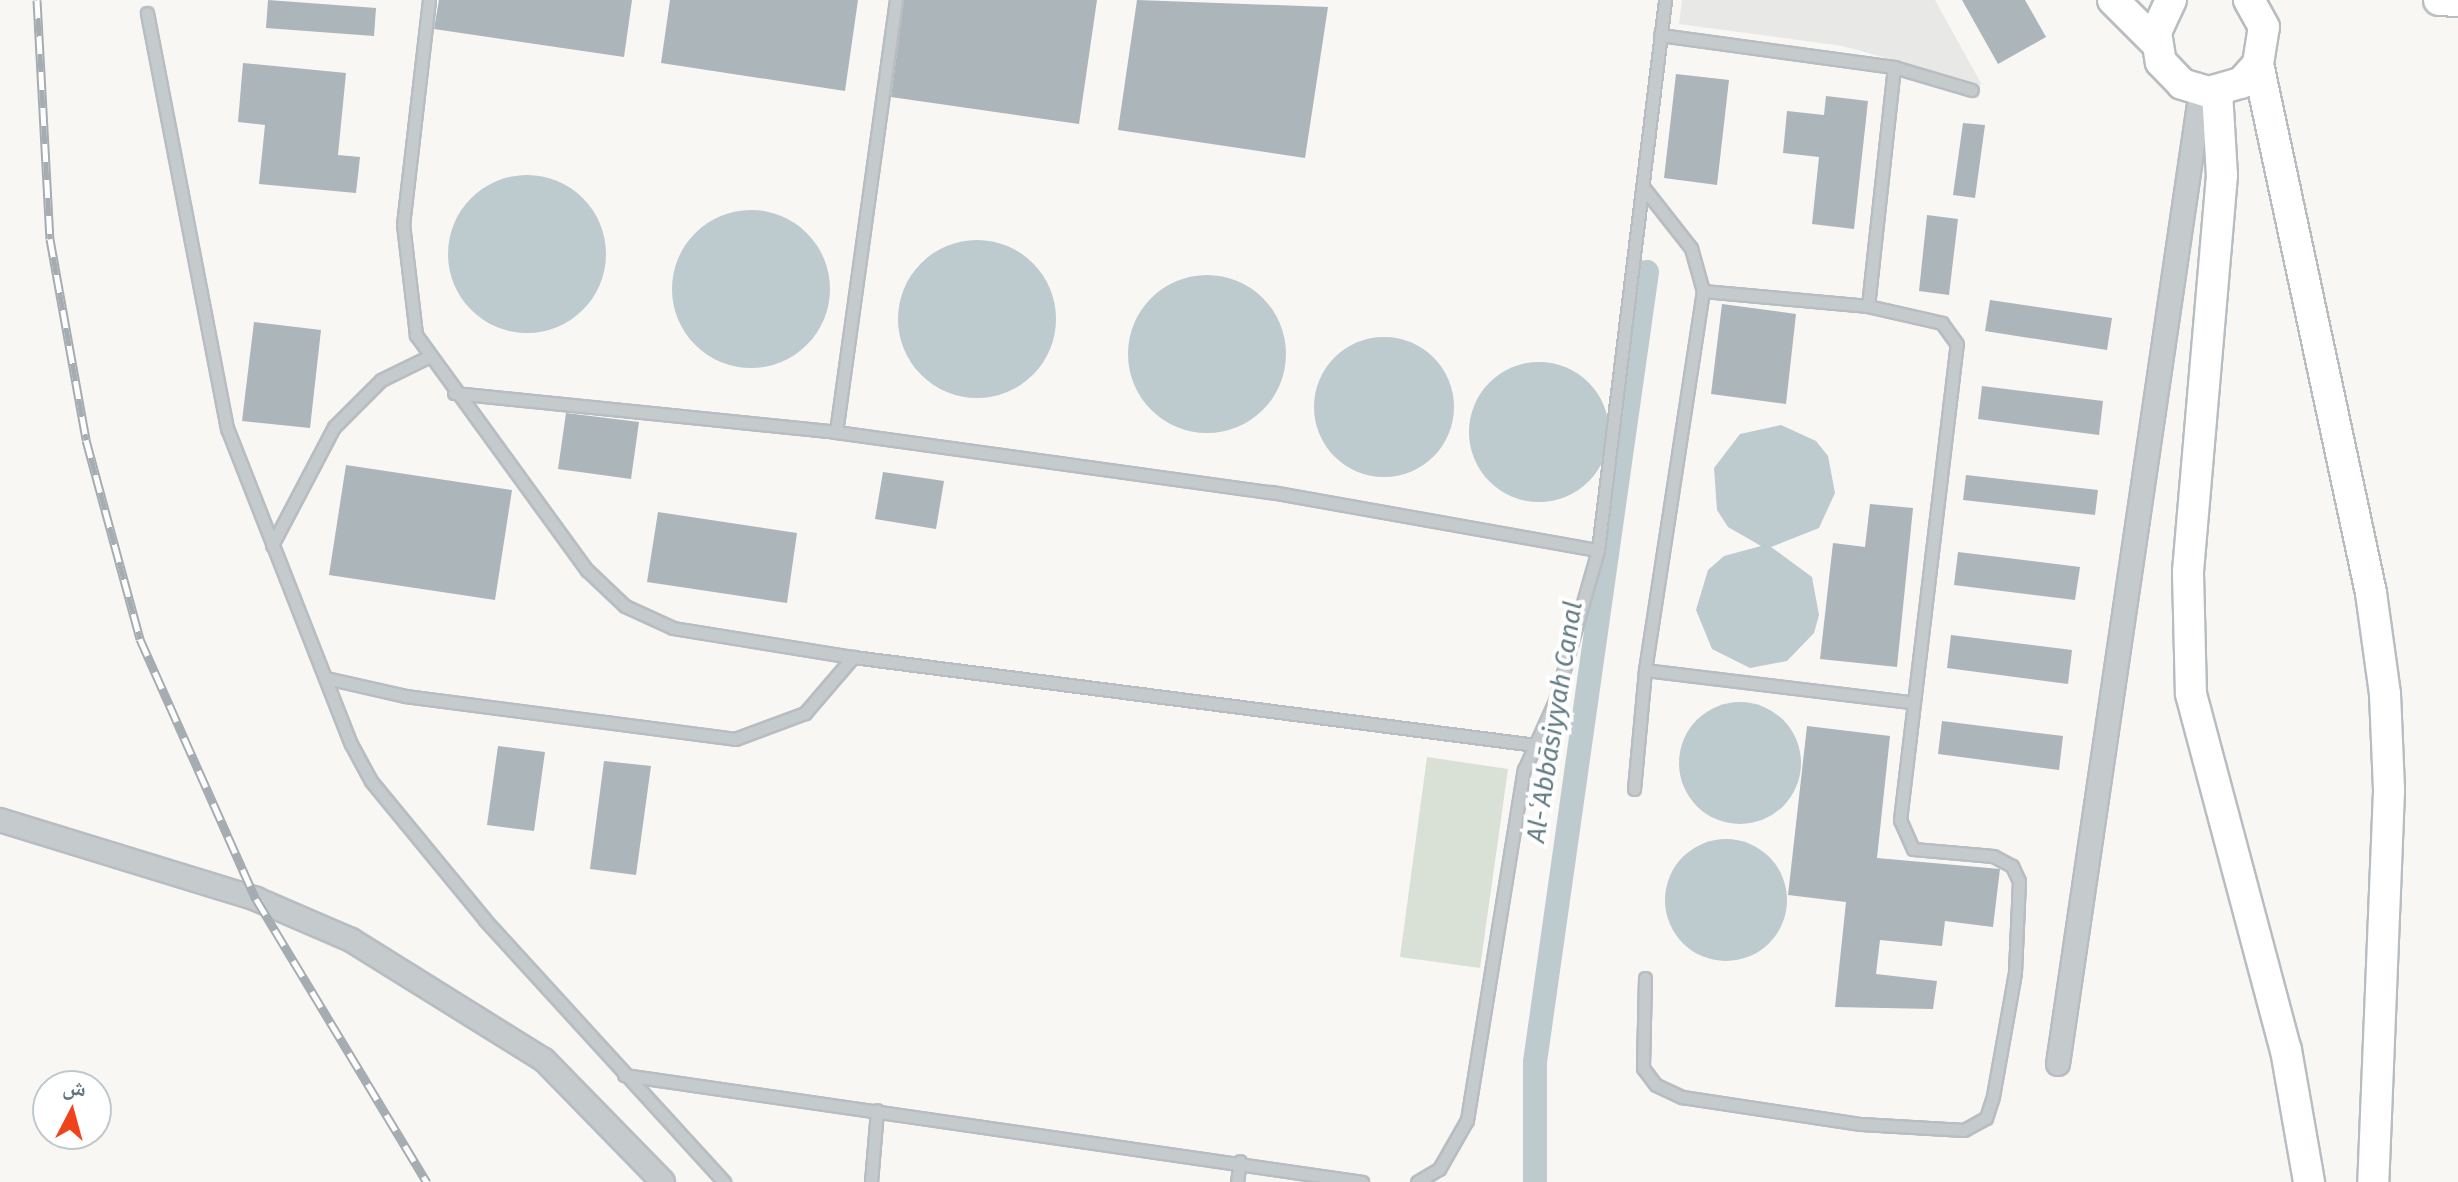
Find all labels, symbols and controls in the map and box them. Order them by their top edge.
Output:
water label: Al-ʿAbbāsiyyah Canal [1521,599,1589,845]
north arrow [32,1070,112,1150]
text: ش [61,1073,87,1102]

